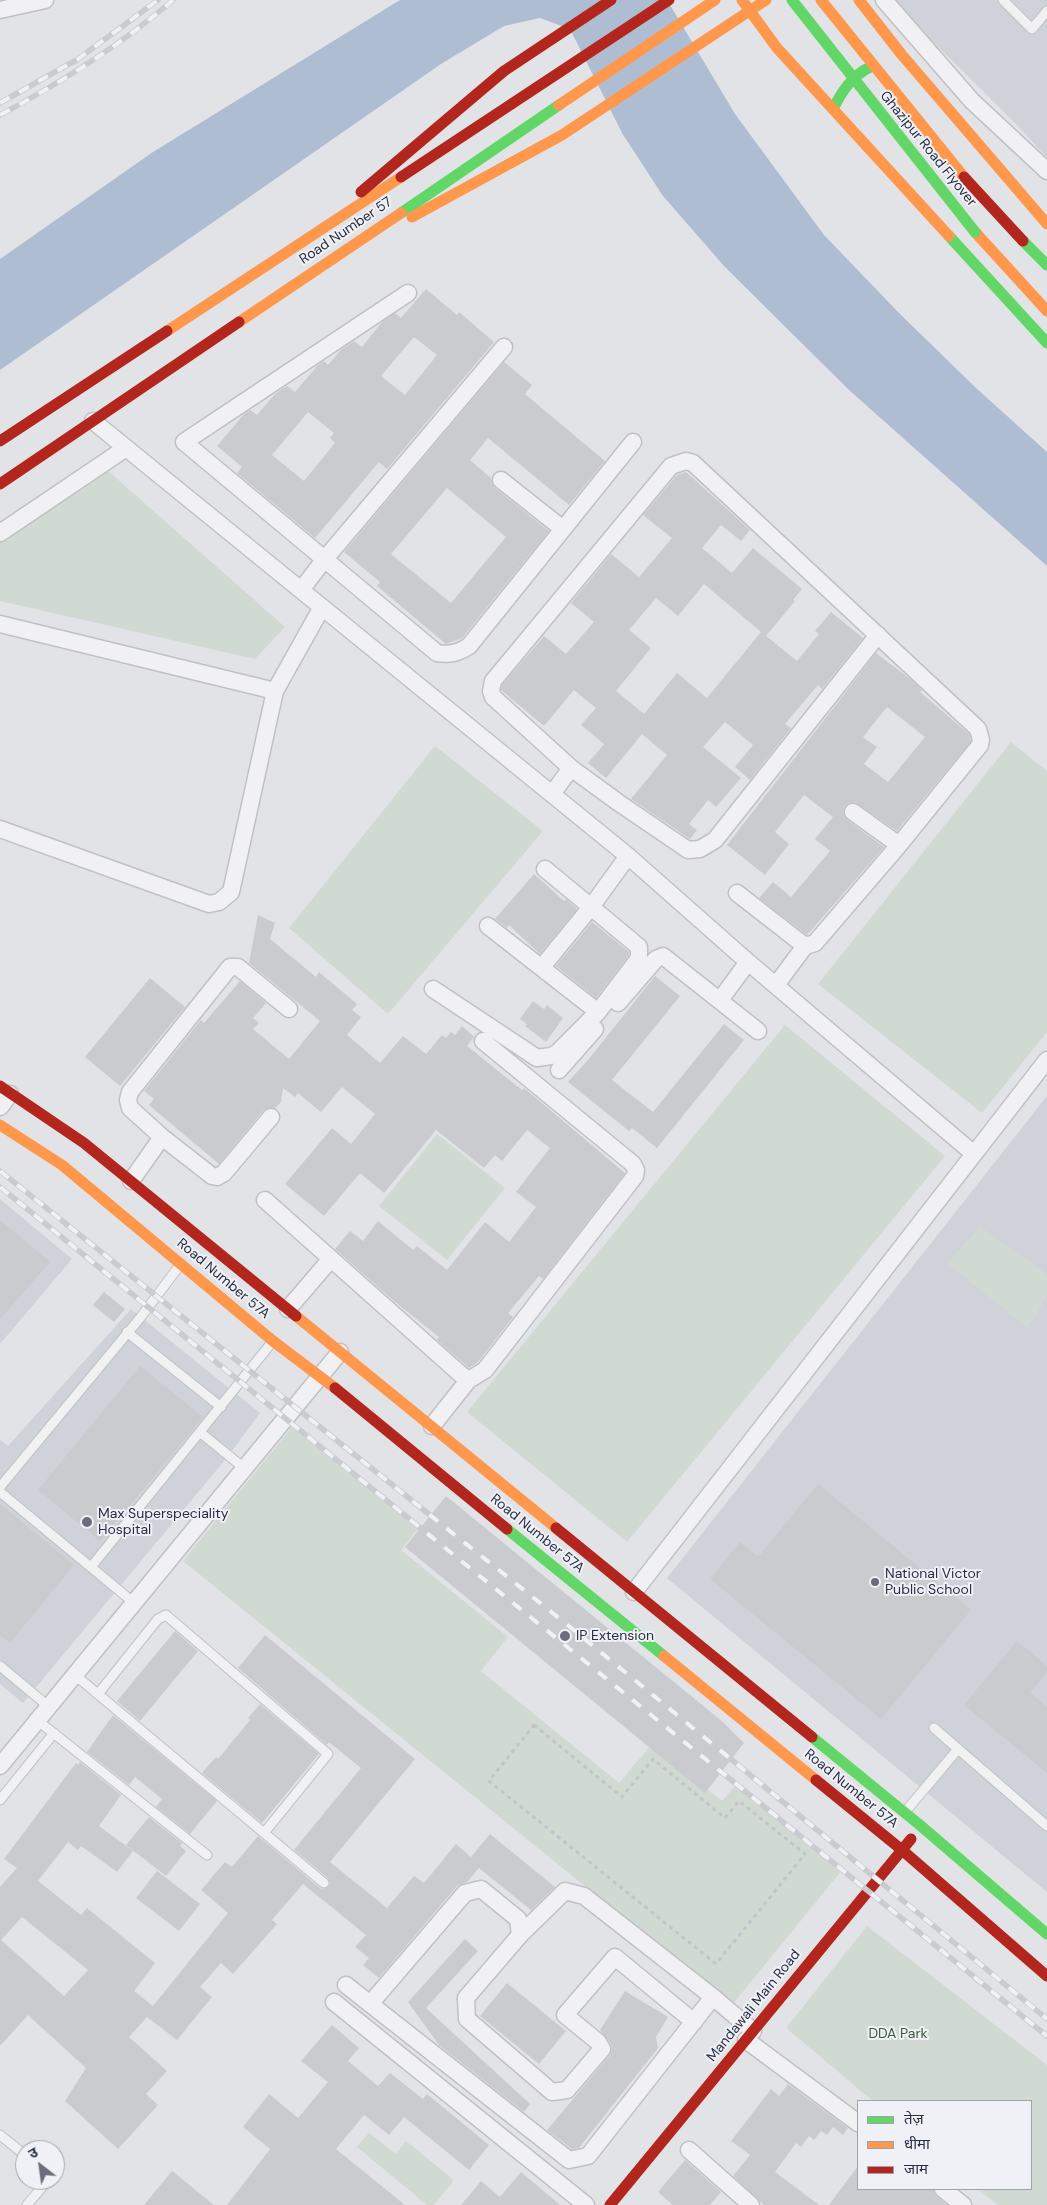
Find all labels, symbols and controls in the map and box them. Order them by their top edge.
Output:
street label: Ghazipur Road Flyover [876,88,980,210]
street label: Road Number 57 [297,194,395,268]
street label: Road Number 57A [173,1235,273,1323]
street label: Road Number 57A [487,1491,587,1577]
place label: Max Superspeciality Hospital [98,1506,229,1538]
marker: Max Superspeciality Hospital [80,1515,94,1529]
place label: National Victor Public School [885,1566,981,1598]
marker: National Victor Public School [869,1576,881,1588]
place label: IP Extension [576,1628,654,1644]
marker: IP Extension [558,1629,572,1643]
street label: Road Number 57A [801,1746,901,1832]
street label: Mandawali Main Road [704,1947,804,2065]
park label: DDA Park [868,2026,928,2042]
legend [857,2100,1032,2190]
text: तेज़ [904,2109,924,2129]
text: धीमा [904,2134,930,2154]
north arrow [15,2140,65,2190]
text: उ [25,2143,41,2163]
text: जाम [904,2159,928,2179]

